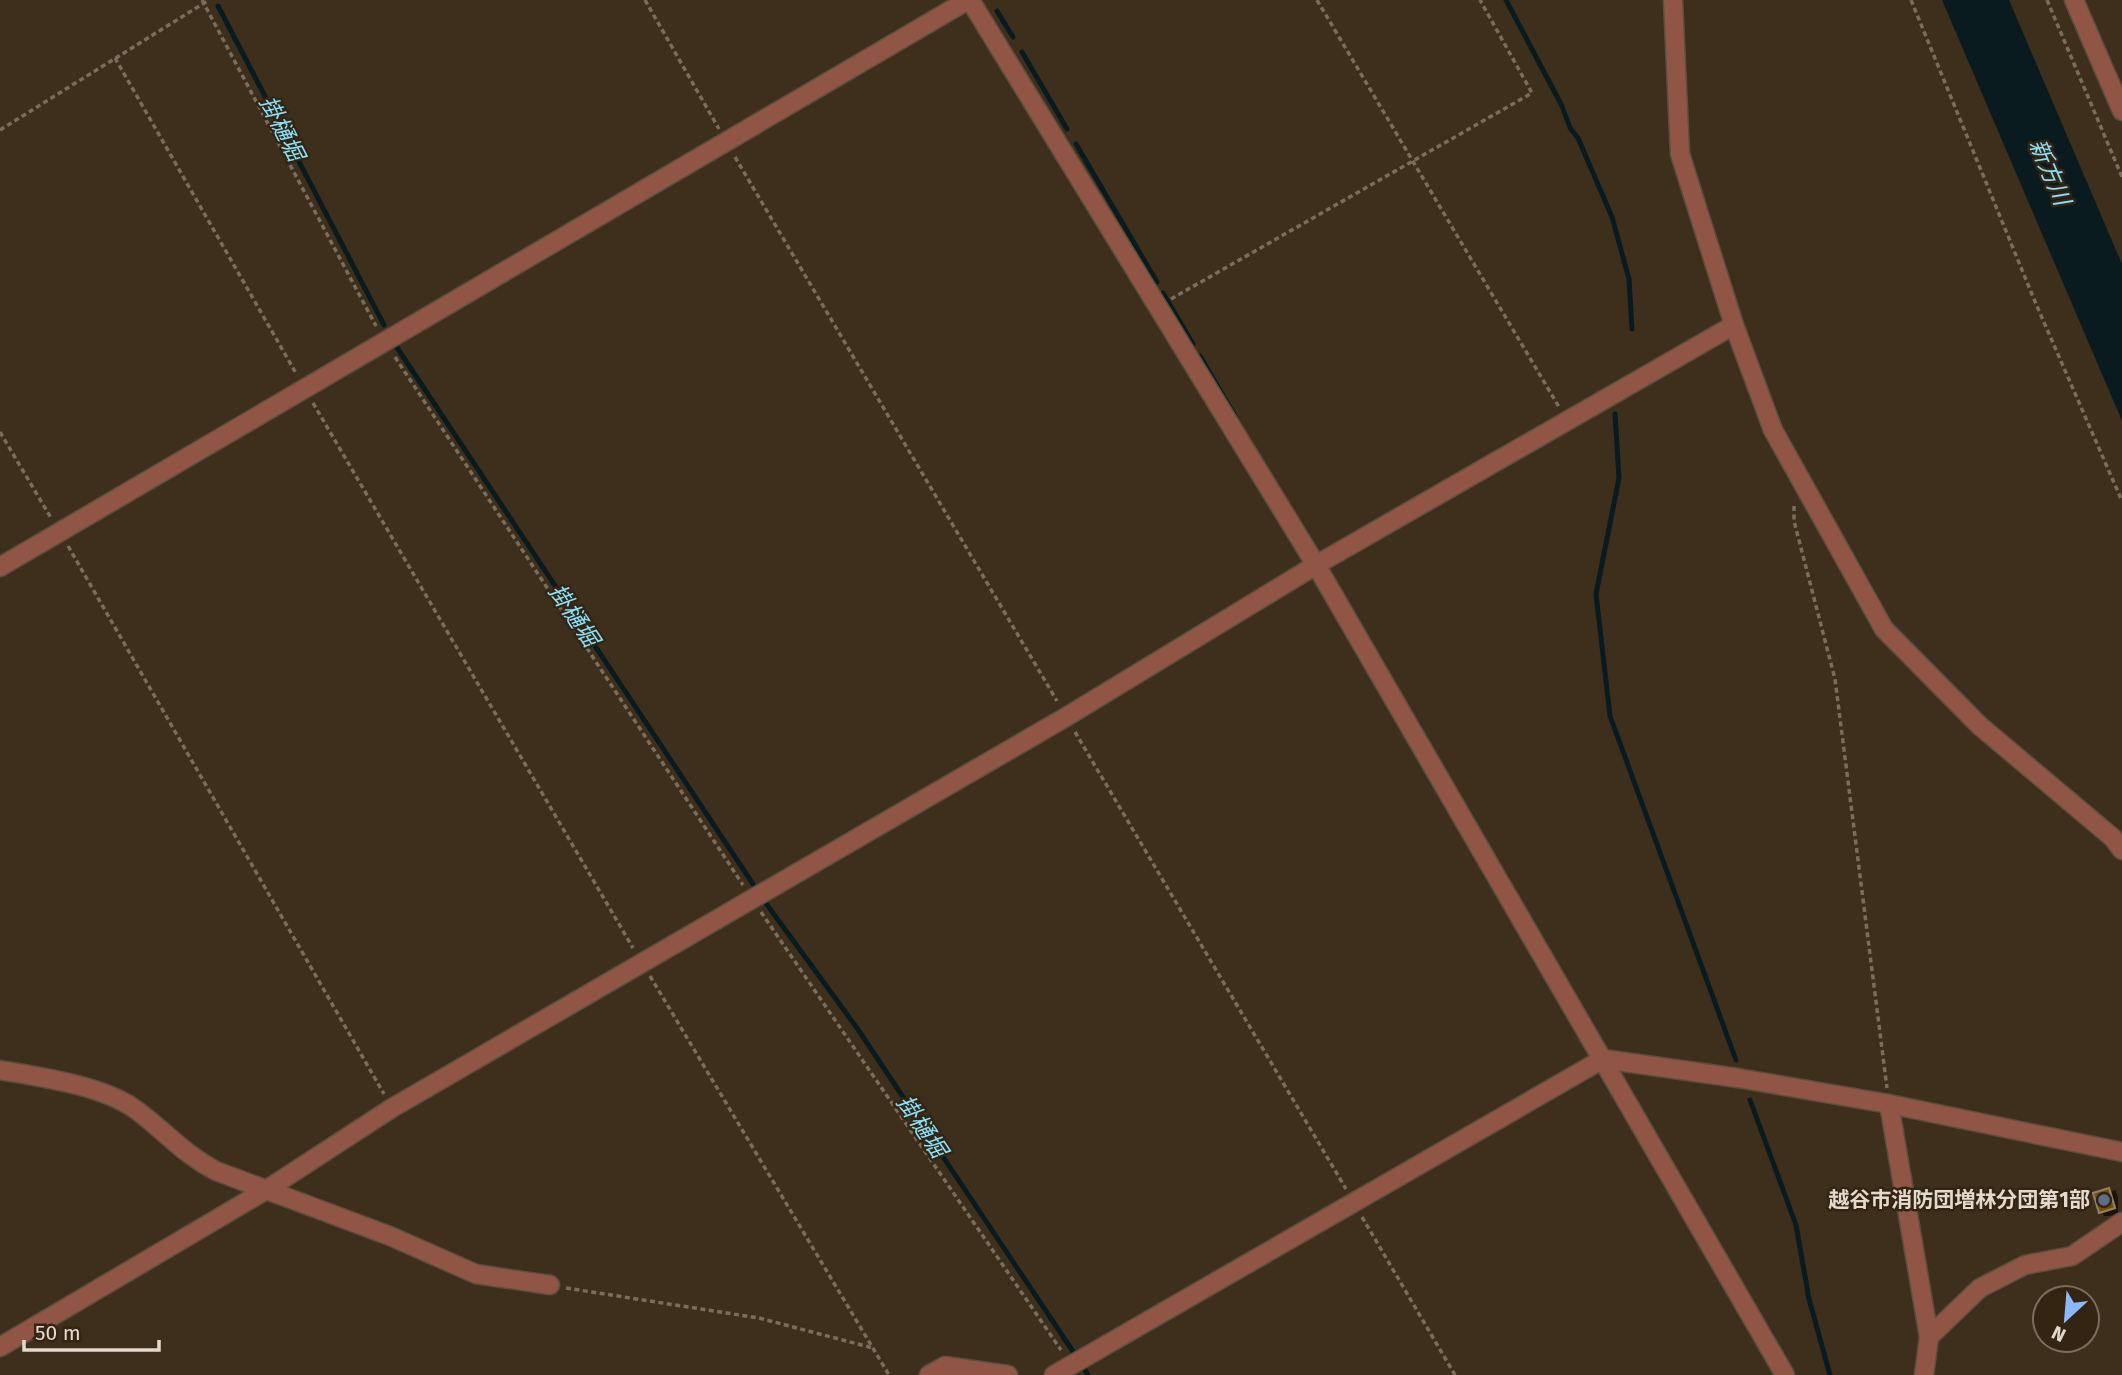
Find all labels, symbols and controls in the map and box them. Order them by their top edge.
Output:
water label: 掛樋堀 [254,91,311,168]
water label: 新方川 [2024,135,2078,212]
water label: 掛樋堀 [543,579,607,654]
water label: 掛樋堀 [891,1090,955,1165]
place label: 越谷市消防団増林分団第1部 [1828,1187,2090,1213]
marker: 越谷市消防団増林分団第1部 [2096,1192,2112,1208]
north arrow [2031,1284,2101,1354]
scale bar [24,1308,159,1352]
text: 50 m [35,1320,81,1346]
text: N [2048,1321,2069,1347]

